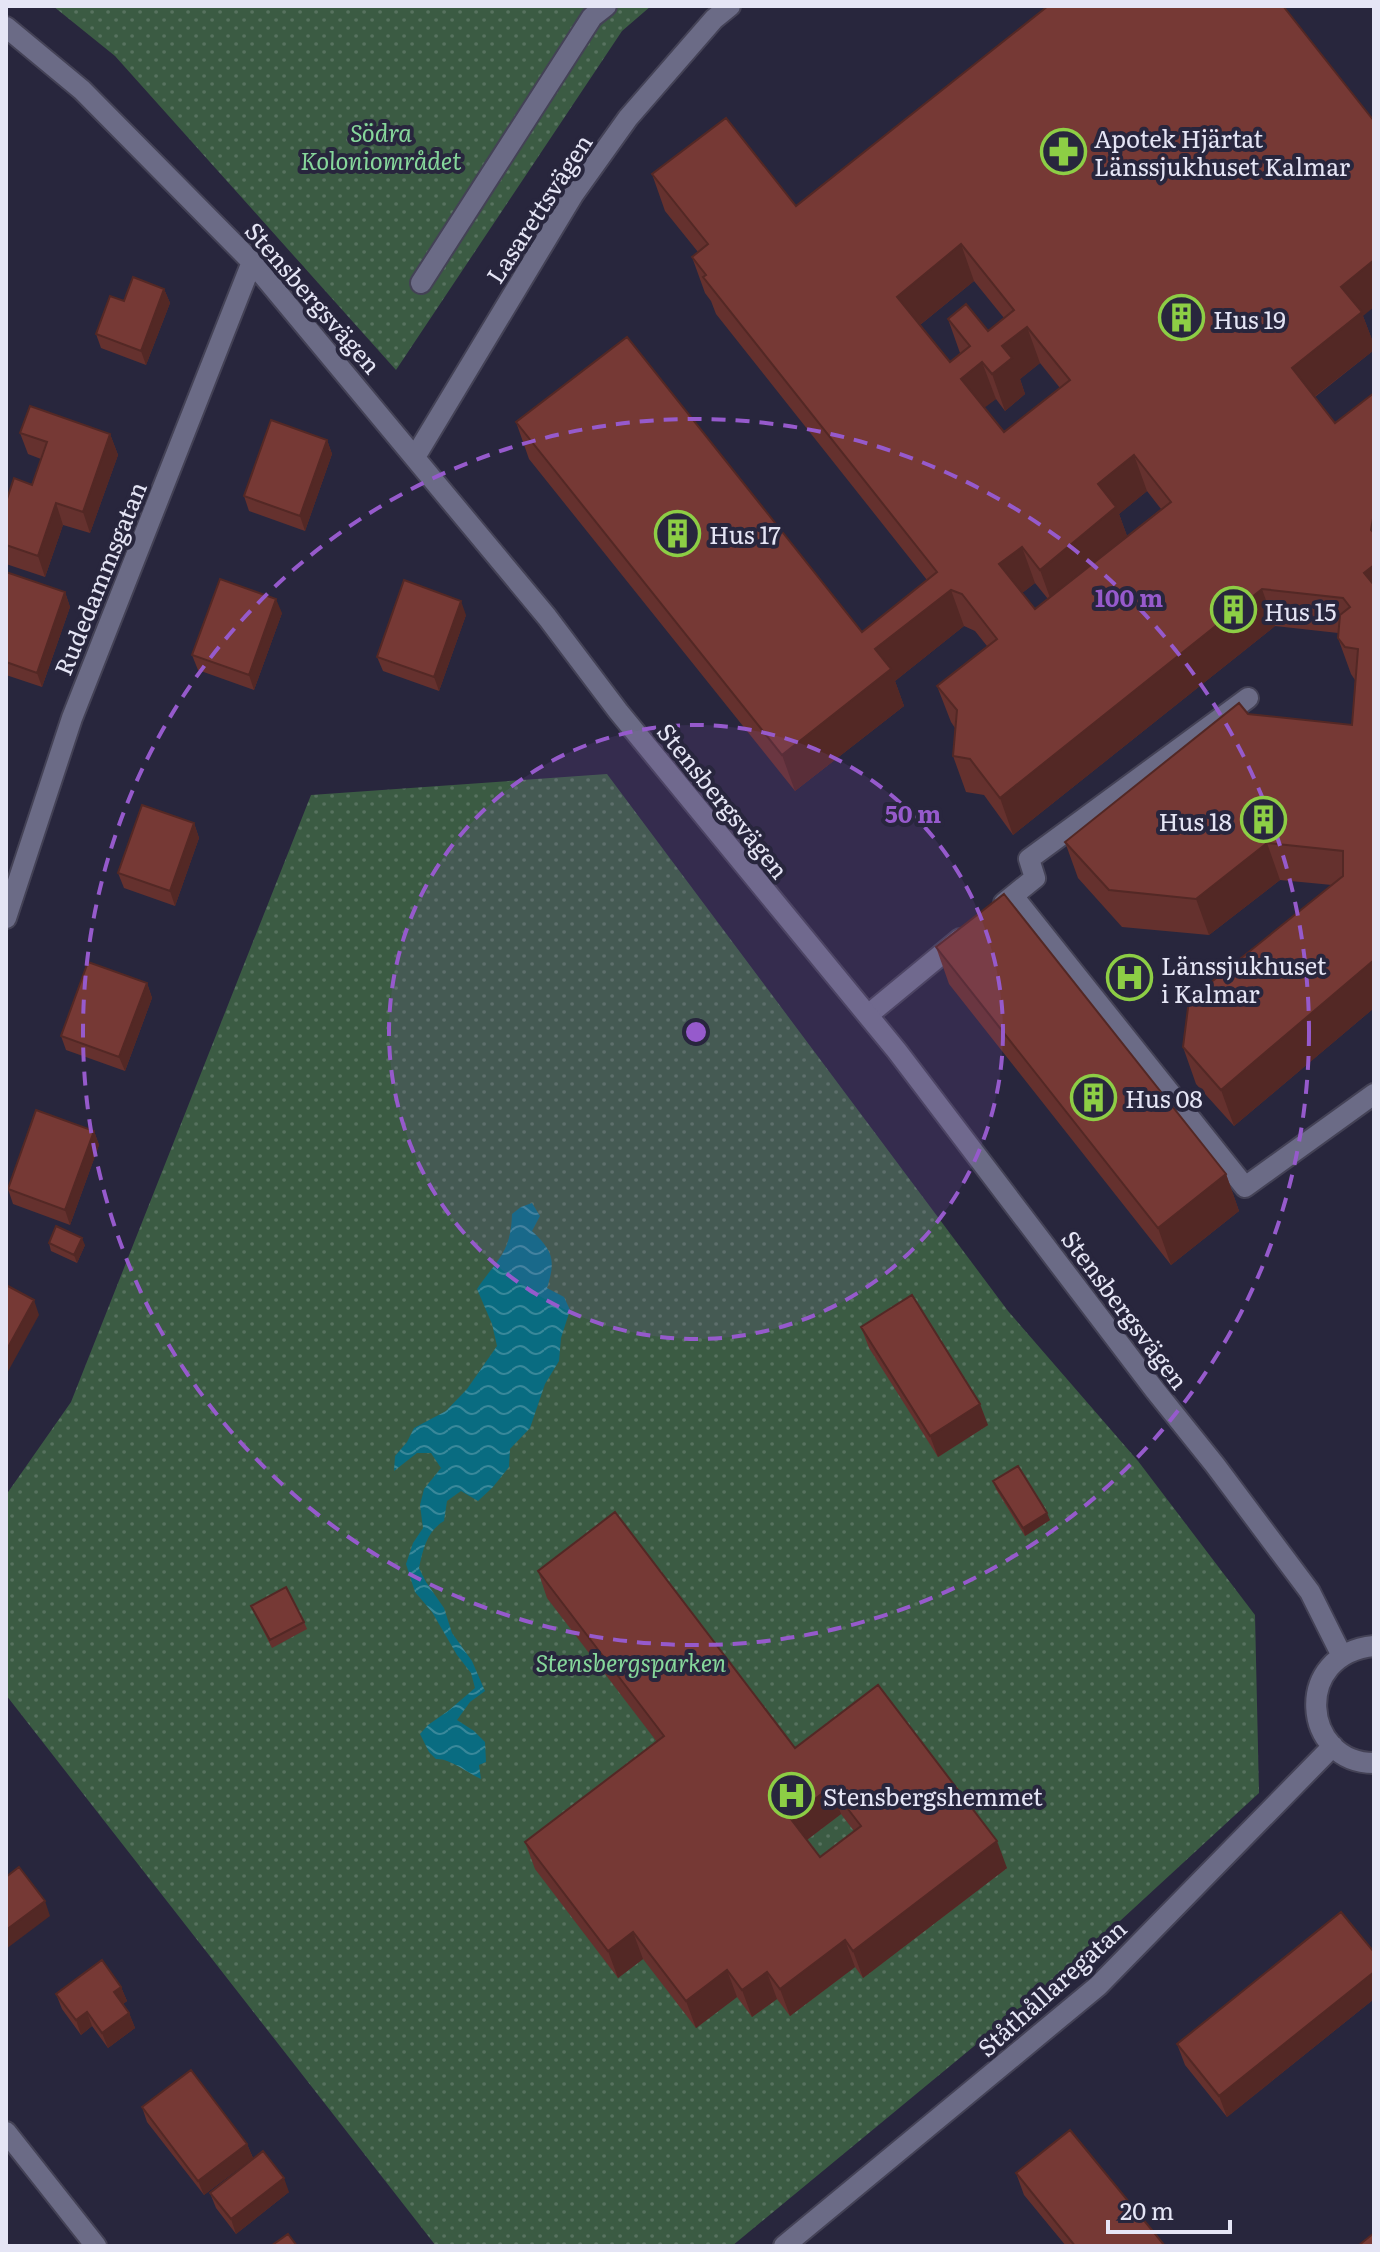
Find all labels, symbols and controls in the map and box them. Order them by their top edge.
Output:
park label: Södra Koloniområdet [300,114,462,177]
place label: Apotek Hjärtat Länssjukhuset Kalmar [1094,120,1351,183]
street label: Lasarettsvägen [476,126,600,290]
pharmacy icon: Apotek Hjärtat Länssjukhuset Kalmar [1039,127,1087,175]
street label: Stensbergsvägen [238,213,390,381]
building icon: Hus 19 [1158,294,1206,342]
place label: Hus 19 [1213,301,1286,336]
street label: Rudedammsgatan [44,476,154,680]
building icon: Hus 17 [654,509,702,557]
place label: Hus 17 [709,516,781,551]
text: 100 m [1095,579,1163,614]
building icon: Hus 15 [1209,586,1257,634]
place label: Hus 15 [1264,593,1336,628]
street label: Stensbergsvägen [650,715,798,885]
text: 50 m [885,795,941,830]
building icon: Hus 18 [1239,796,1287,844]
place label: Hus 18 [1158,803,1232,838]
place label: Länssjukhuset i Kalmar [1161,947,1327,1010]
hospital icon: Länssjukhuset i Kalmar [1106,954,1154,1002]
centre of rings [682,1018,710,1046]
building icon: Hus 08 [1070,1073,1118,1121]
place label: Hus 08 [1125,1080,1203,1115]
street label: Stensbergsvägen [1054,1222,1198,1396]
park label: Stensbergsparken [536,1644,726,1679]
hospital icon: Stensbergshemmet [768,1771,816,1819]
place label: Stensbergshemmet [823,1778,1043,1813]
street label: Ståthållaregatan [969,1910,1133,2064]
scale bar [1108,2184,1230,2234]
text: 20 m [1120,2192,1174,2227]

